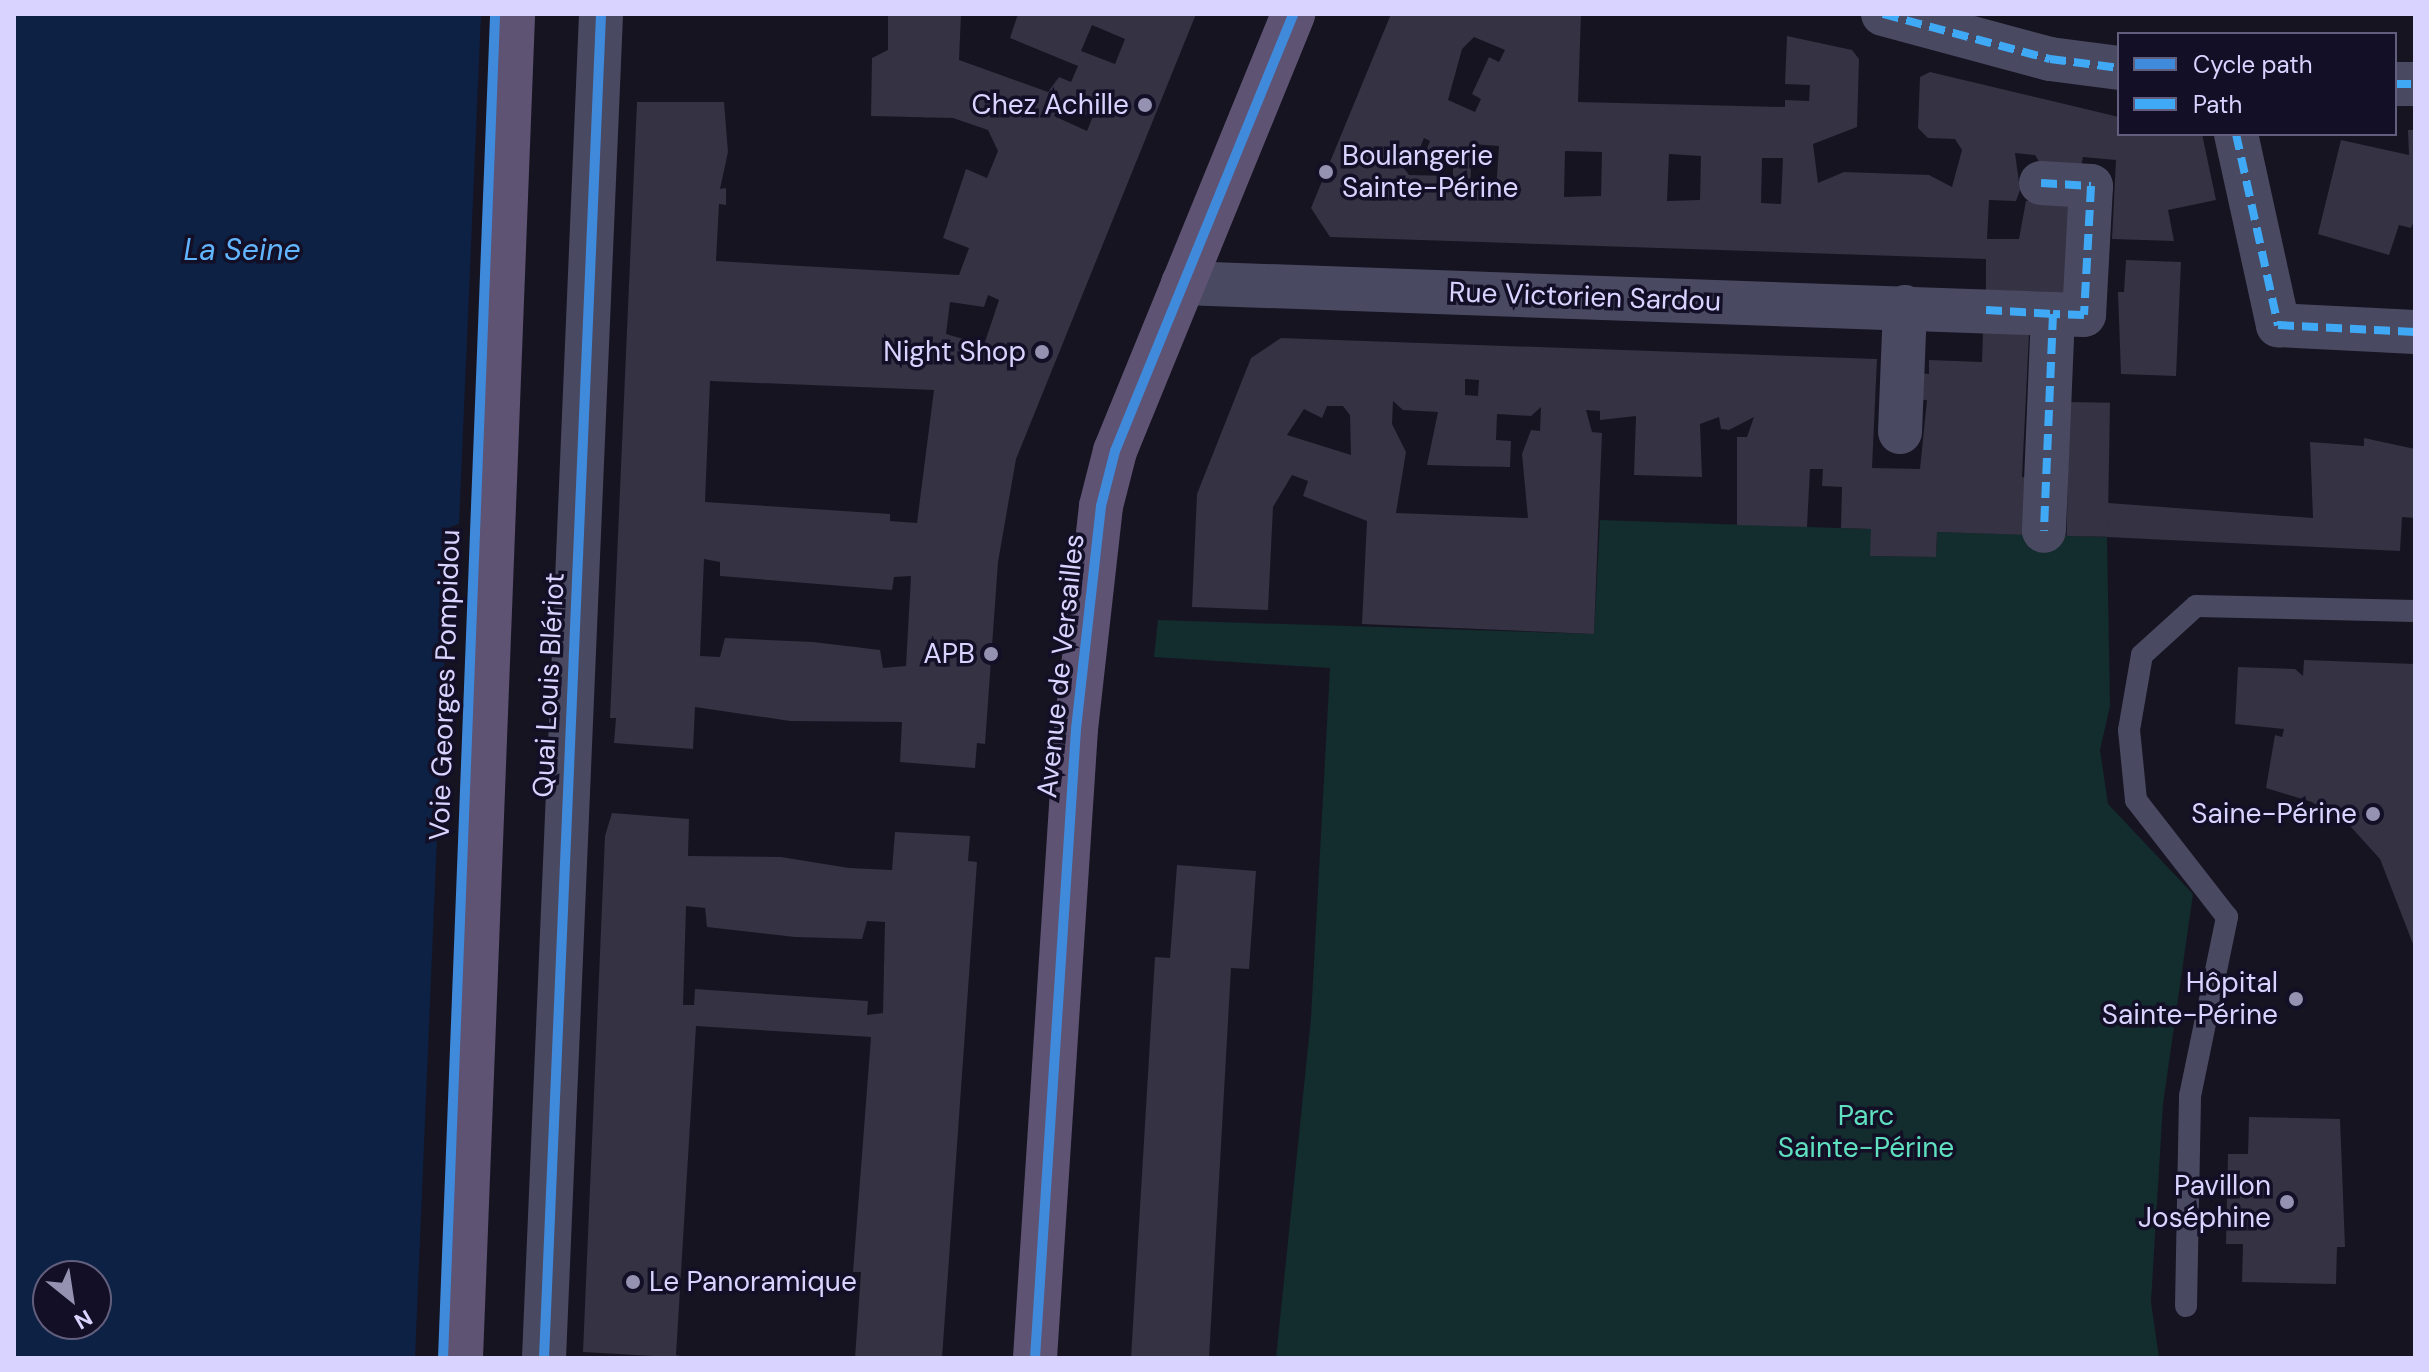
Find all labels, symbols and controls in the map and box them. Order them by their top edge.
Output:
legend [2117,32,2397,136]
text: Cycle path [2193,49,2312,80]
place label: Chez Achille [972,88,1129,122]
text: Path [2193,89,2242,120]
marker: Chez Achille [1136,96,1154,114]
place label: Boulangerie Sainte-Périne [1342,139,1518,205]
marker: Boulangerie Sainte-Périne [1317,163,1335,181]
water label: La Seine [184,232,300,268]
street label: Rue Victorien Sardou [1448,275,1722,319]
place label: Night Shop [883,335,1026,369]
marker: Night Shop [1033,343,1051,361]
street label: Voie Georges Pompidou [423,529,467,841]
street label: Avenue de Versailles [1030,532,1092,800]
street label: Quai Louis Blériot [526,572,572,798]
place label: APB [923,637,975,671]
marker: APB [982,645,1000,663]
place label: Saine-Périne [2191,797,2357,831]
marker: Saine-Périne [2364,805,2382,823]
place label: Hôpital Sainte-Périne [2102,966,2278,1032]
marker: Hôpital Sainte-Périne [2285,988,2307,1010]
park label: Parc Sainte-Périne [1778,1099,1954,1165]
place label: Pavillon Joséphine [2138,1169,2271,1235]
marker: Pavillon Joséphine [2278,1193,2296,1211]
north arrow [32,1260,112,1340]
place label: Le Panoramique [649,1265,857,1299]
marker: Le Panoramique [624,1273,642,1291]
text: N [69,1303,97,1336]

